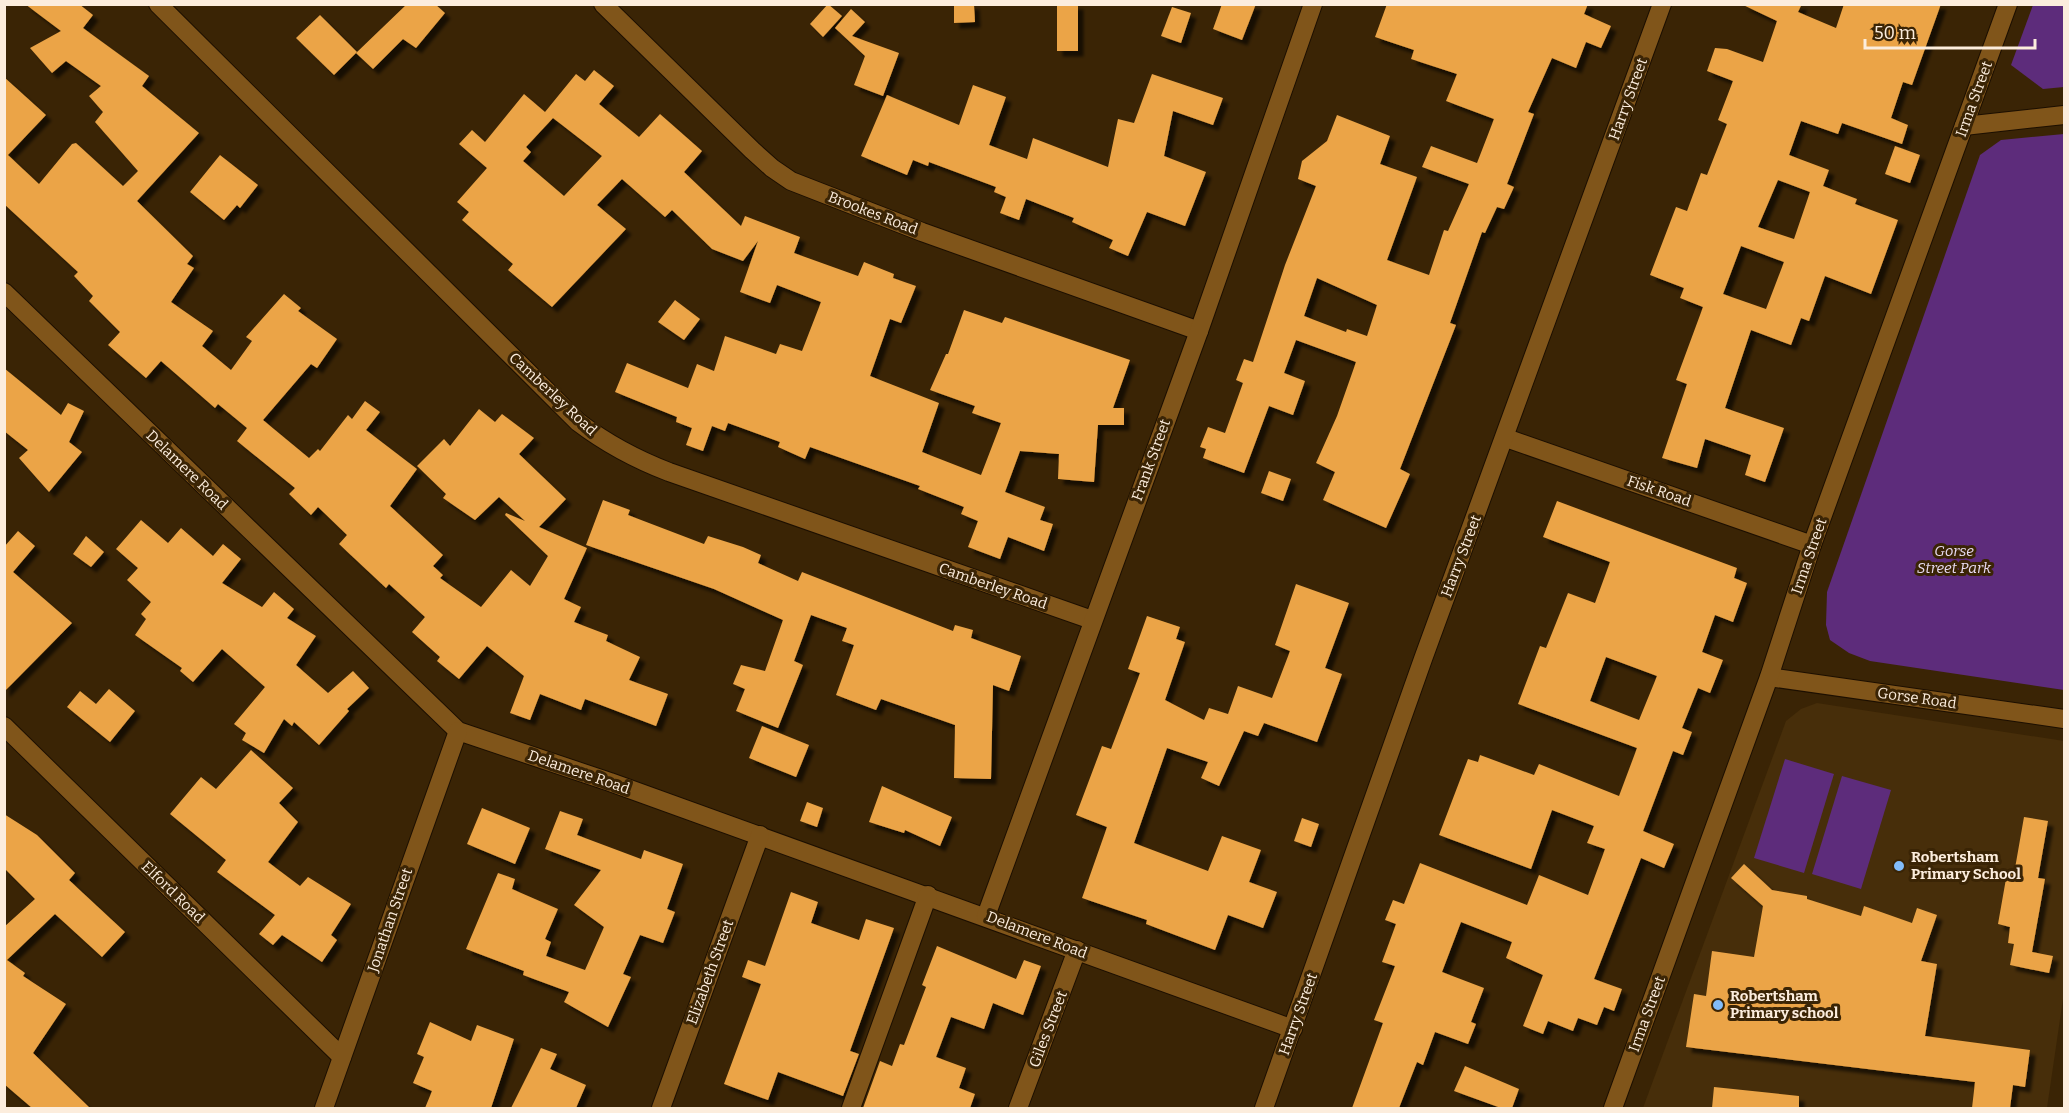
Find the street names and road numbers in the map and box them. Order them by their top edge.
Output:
street label: Harry Street [1605,55,1651,143]
street label: Irma Street [1952,58,1996,139]
street label: Brookes Road [826,188,920,238]
street label: Camberley Road [505,349,601,439]
street label: Frank Street [1128,416,1174,503]
street label: Delamere Road [142,427,232,514]
street label: Fisk Road [1625,472,1694,510]
street label: Harry Street [1437,512,1485,600]
street label: Irma Street [1788,515,1831,597]
street label: Camberley Road [936,559,1050,613]
street label: Gorse Road [1876,684,1958,712]
street label: Delamere Road [526,746,632,798]
street label: Elford Road [138,857,208,927]
street label: Jonathan Street [363,865,416,975]
street label: Delamere Road [984,908,1090,963]
street label: Elizabeth Street [683,917,738,1027]
street label: Harry Street [1275,970,1321,1058]
street label: Irma Street [1625,973,1669,1054]
street label: Giles Street [1025,988,1071,1070]

